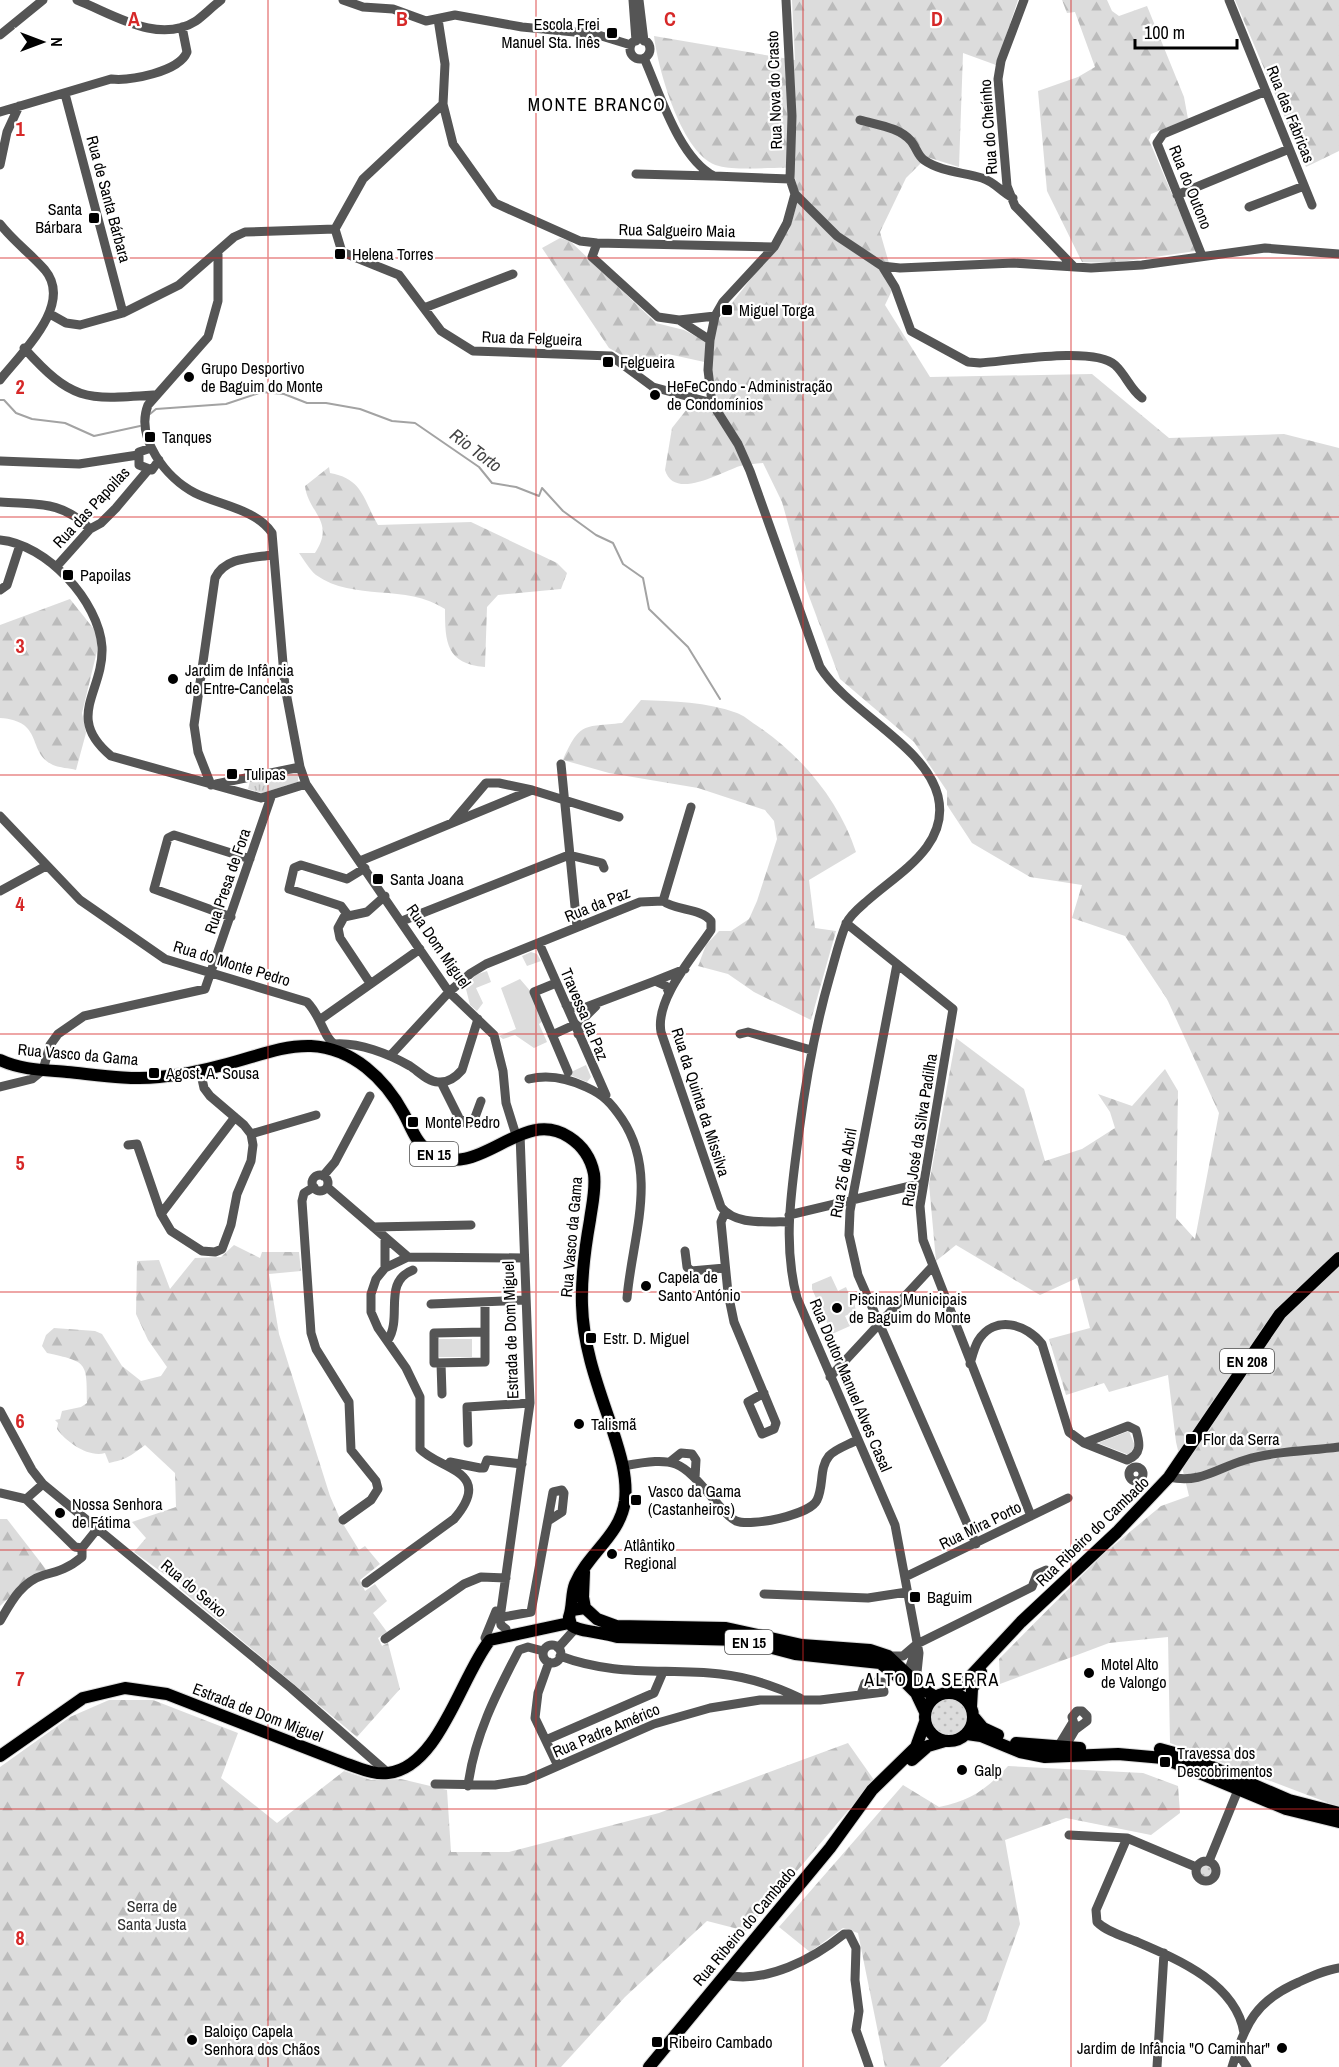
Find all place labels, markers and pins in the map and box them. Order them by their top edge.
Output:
place label: Escola Frei Manuel Sta. Inês [502,13,600,53]
marker: Escola Frei Manuel Sta. Inês [605,26,619,40]
place label: Santa Bárbara [35,198,83,238]
marker: Santa Bárbara [87,211,101,225]
place label: Helena Torres [352,243,433,265]
marker: Helena Torres [333,247,347,261]
place label: Miguel Torga [739,299,815,321]
marker: Miguel Torga [720,303,734,317]
place label: Felgueira [620,351,675,373]
marker: Felgueira [601,355,615,369]
place label: Grupo Desportivo de Baguim do Monte [201,357,323,397]
marker: Grupo Desportivo de Baguim do Monte [182,370,196,384]
place label: HeFeCondo - Administração de Condomínios [667,375,833,415]
marker: HeFeCondo - Administração de Condomínios [648,388,662,402]
place label: Tanques [162,426,212,448]
marker: Tanques [143,430,157,444]
place label: Papoilas [80,564,131,586]
marker: Papoilas [61,568,75,582]
place label: Jardim de Infância de Entre-Cancelas [185,659,294,699]
marker: Jardim de Infância de Entre-Cancelas [166,672,180,686]
place label: Tulipas [244,763,286,785]
marker: Tulipas [225,767,239,781]
place label: Santa Joana [390,868,464,890]
marker: Santa Joana [371,872,385,886]
place label: Agost. A. Sousa [165,1062,260,1084]
marker: Agost. A. Sousa [147,1066,161,1080]
place label: Monte Pedro [425,1111,500,1133]
marker: Monte Pedro [406,1115,420,1129]
place label: Capela de Santo António [658,1266,740,1306]
marker: Capela de Santo António [639,1279,653,1293]
place label: Piscinas Municipais de Baguim do Monte [849,1288,971,1328]
marker: Piscinas Municipais de Baguim do Monte [830,1301,844,1315]
place label: Estr. D. Miguel [603,1327,689,1349]
marker: Estr. D. Miguel [584,1331,598,1345]
place label: Talismã [591,1413,637,1435]
marker: Talismã [572,1417,586,1431]
place label: Flor da Serra [1203,1428,1280,1450]
marker: Flor da Serra [1184,1432,1198,1446]
place label: Vasco da Gama (Castanheiros) [648,1480,742,1520]
place label: Nossa Senhora de Fátima [72,1493,163,1533]
marker: Vasco da Gama (Castanheiros) [629,1493,643,1507]
marker: Nossa Senhora de Fátima [53,1506,67,1520]
place label: Atlântiko Regional [623,1534,677,1574]
marker: Atlântiko Regional [605,1547,619,1561]
place label: Baguim [927,1586,972,1608]
marker: Baguim [908,1590,922,1604]
place label: Motel Alto de Valongo [1101,1653,1166,1693]
marker: Motel Alto de Valongo [1082,1666,1096,1680]
place label: Travessa dos Descobrimentos [1177,1742,1273,1782]
marker: Travessa dos Descobrimentos [1158,1755,1172,1769]
place label: Galp [974,1759,1002,1781]
marker: Galp [955,1763,969,1777]
place label: Baloiço Capela Senhora dos Chãos [204,2020,320,2060]
place label: Ribeiro Cambado [669,2031,773,2053]
marker: Baloiço Capela Senhora dos Chãos [185,2033,199,2047]
marker: Ribeiro Cambado [650,2035,664,2049]
place label: Jardim de Infância "O Caminhar" [1077,2037,1270,2059]
marker: Jardim de Infância "O Caminhar" [1275,2041,1289,2055]

